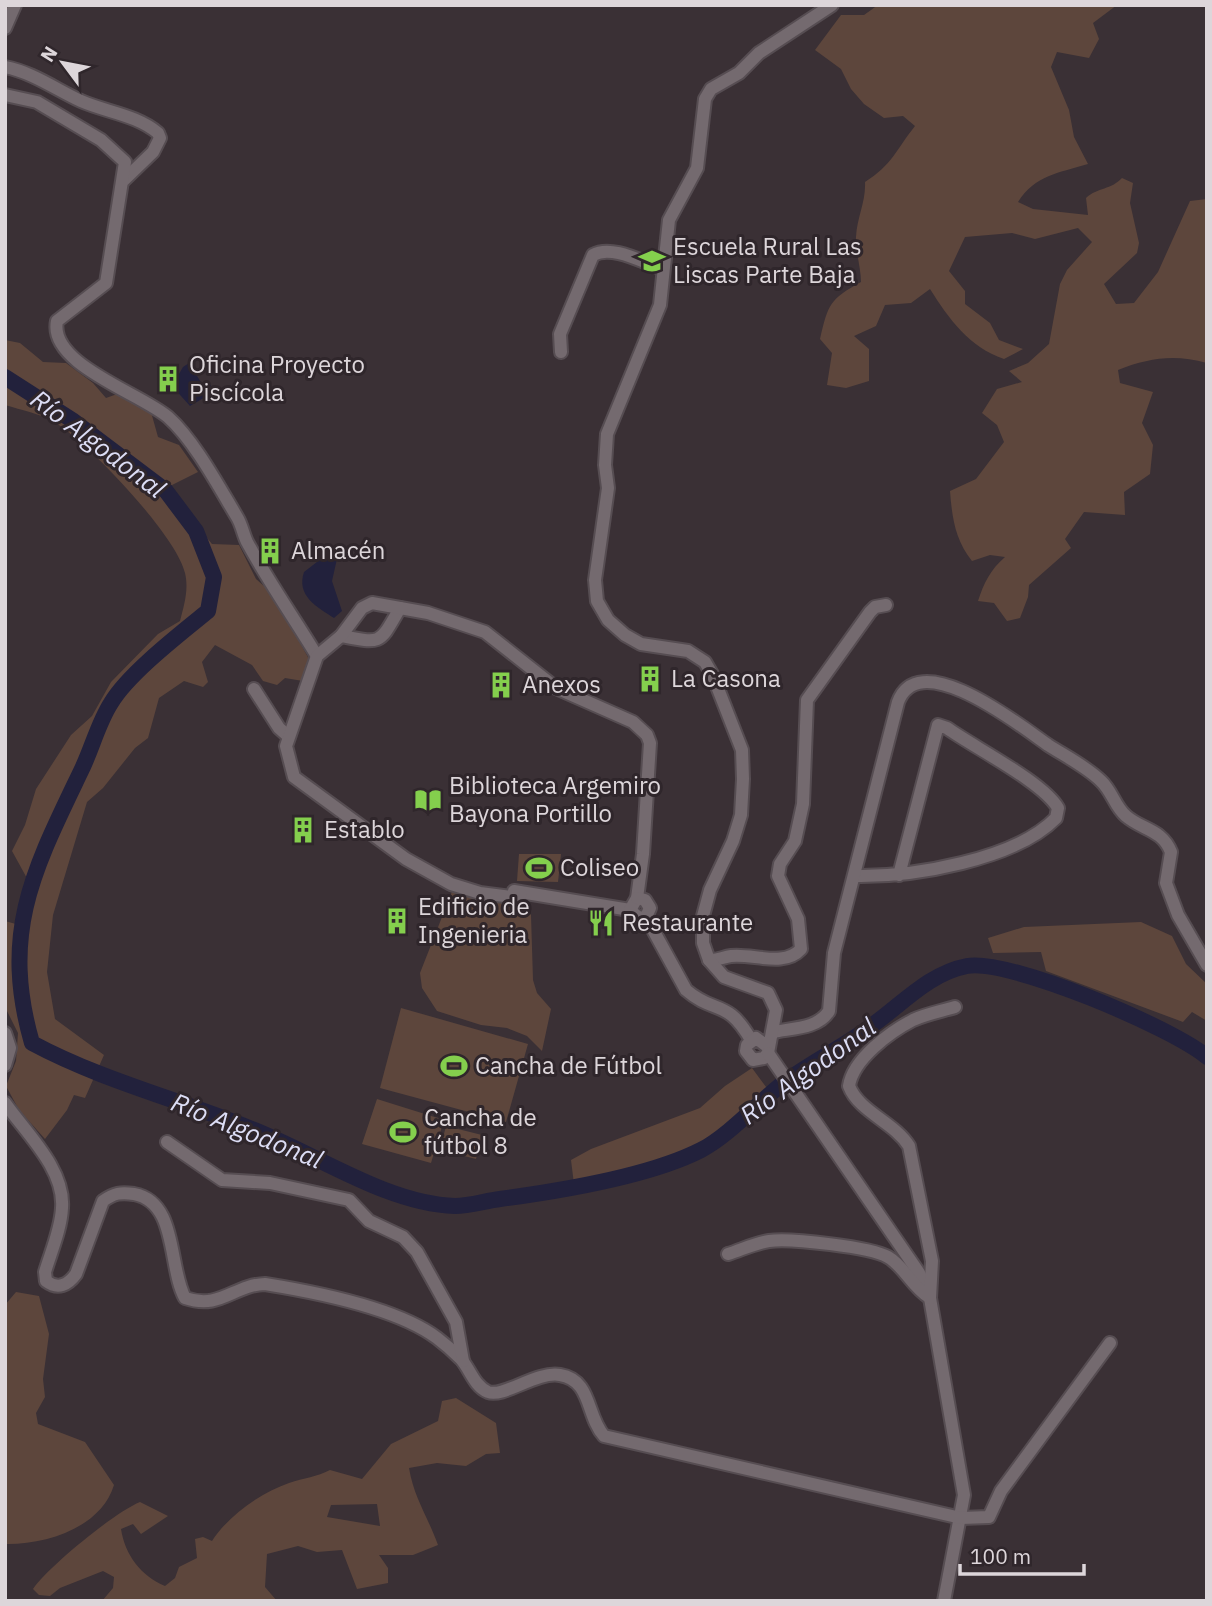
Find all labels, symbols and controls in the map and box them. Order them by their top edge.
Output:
north arrow [28,28,98,98]
text: N [35,42,62,66]
place label: Escuela Rural Las Liscas Parte Baja [673,230,862,290]
school or university icon: Escuela Rural Las Liscas Parte Baja [637,246,667,276]
place label: Oficina Proyecto Piscícola [189,348,365,408]
building icon: Oficina Proyecto Piscícola [153,364,183,394]
water label: Río Algodonal [24,381,173,505]
place label: Almacén [291,534,385,566]
building icon: Almacén [255,536,285,566]
place label: La Casona [671,662,781,694]
building icon: La Casona [635,664,665,694]
place label: Anexos [522,668,601,700]
building icon: Anexos [486,670,516,700]
place label: Biblioteca Argemiro Bayona Portillo [449,769,661,829]
library icon: Biblioteca Argemiro Bayona Portillo [413,785,443,815]
place label: Establo [324,813,405,845]
building icon: Establo [288,815,318,845]
place label: Coliseo [560,851,639,883]
sports icon: Coliseo [524,853,554,883]
place label: Edificio de Ingenieria [418,890,530,950]
building icon: Edificio de Ingenieria [382,906,412,936]
place label: Restaurante [622,906,753,938]
restaurant icon: Restaurante [586,908,616,938]
water label: Río Algodonal [733,1009,882,1131]
place label: Cancha de Fútbol [475,1049,662,1081]
sports icon: Cancha de Fútbol [439,1051,469,1081]
water label: Río Algodonal [167,1084,328,1176]
place label: Cancha de fútbol 8 [424,1101,537,1161]
sports icon: Cancha de fútbol 8 [388,1117,418,1147]
scale bar [960,1532,1084,1576]
text: 100 m [970,1542,1031,1570]

